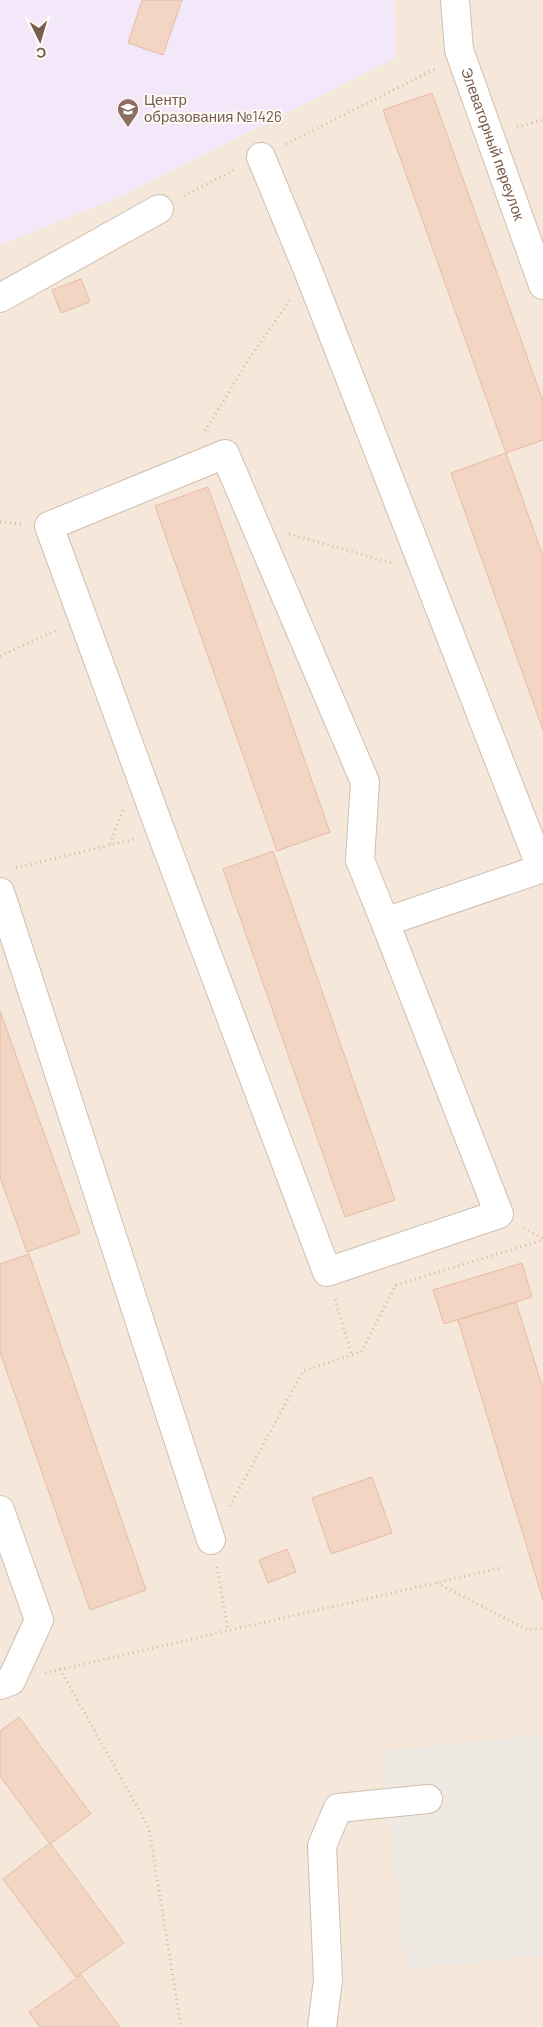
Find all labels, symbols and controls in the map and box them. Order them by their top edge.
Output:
north arrow [15,15,65,65]
text: С [35,45,47,62]
street label: Элеваторный переулок [458,65,529,223]
place label: Центр образования №1426 [144,90,282,125]
school or university icon: Центр образования №1426 [116,97,140,128]

